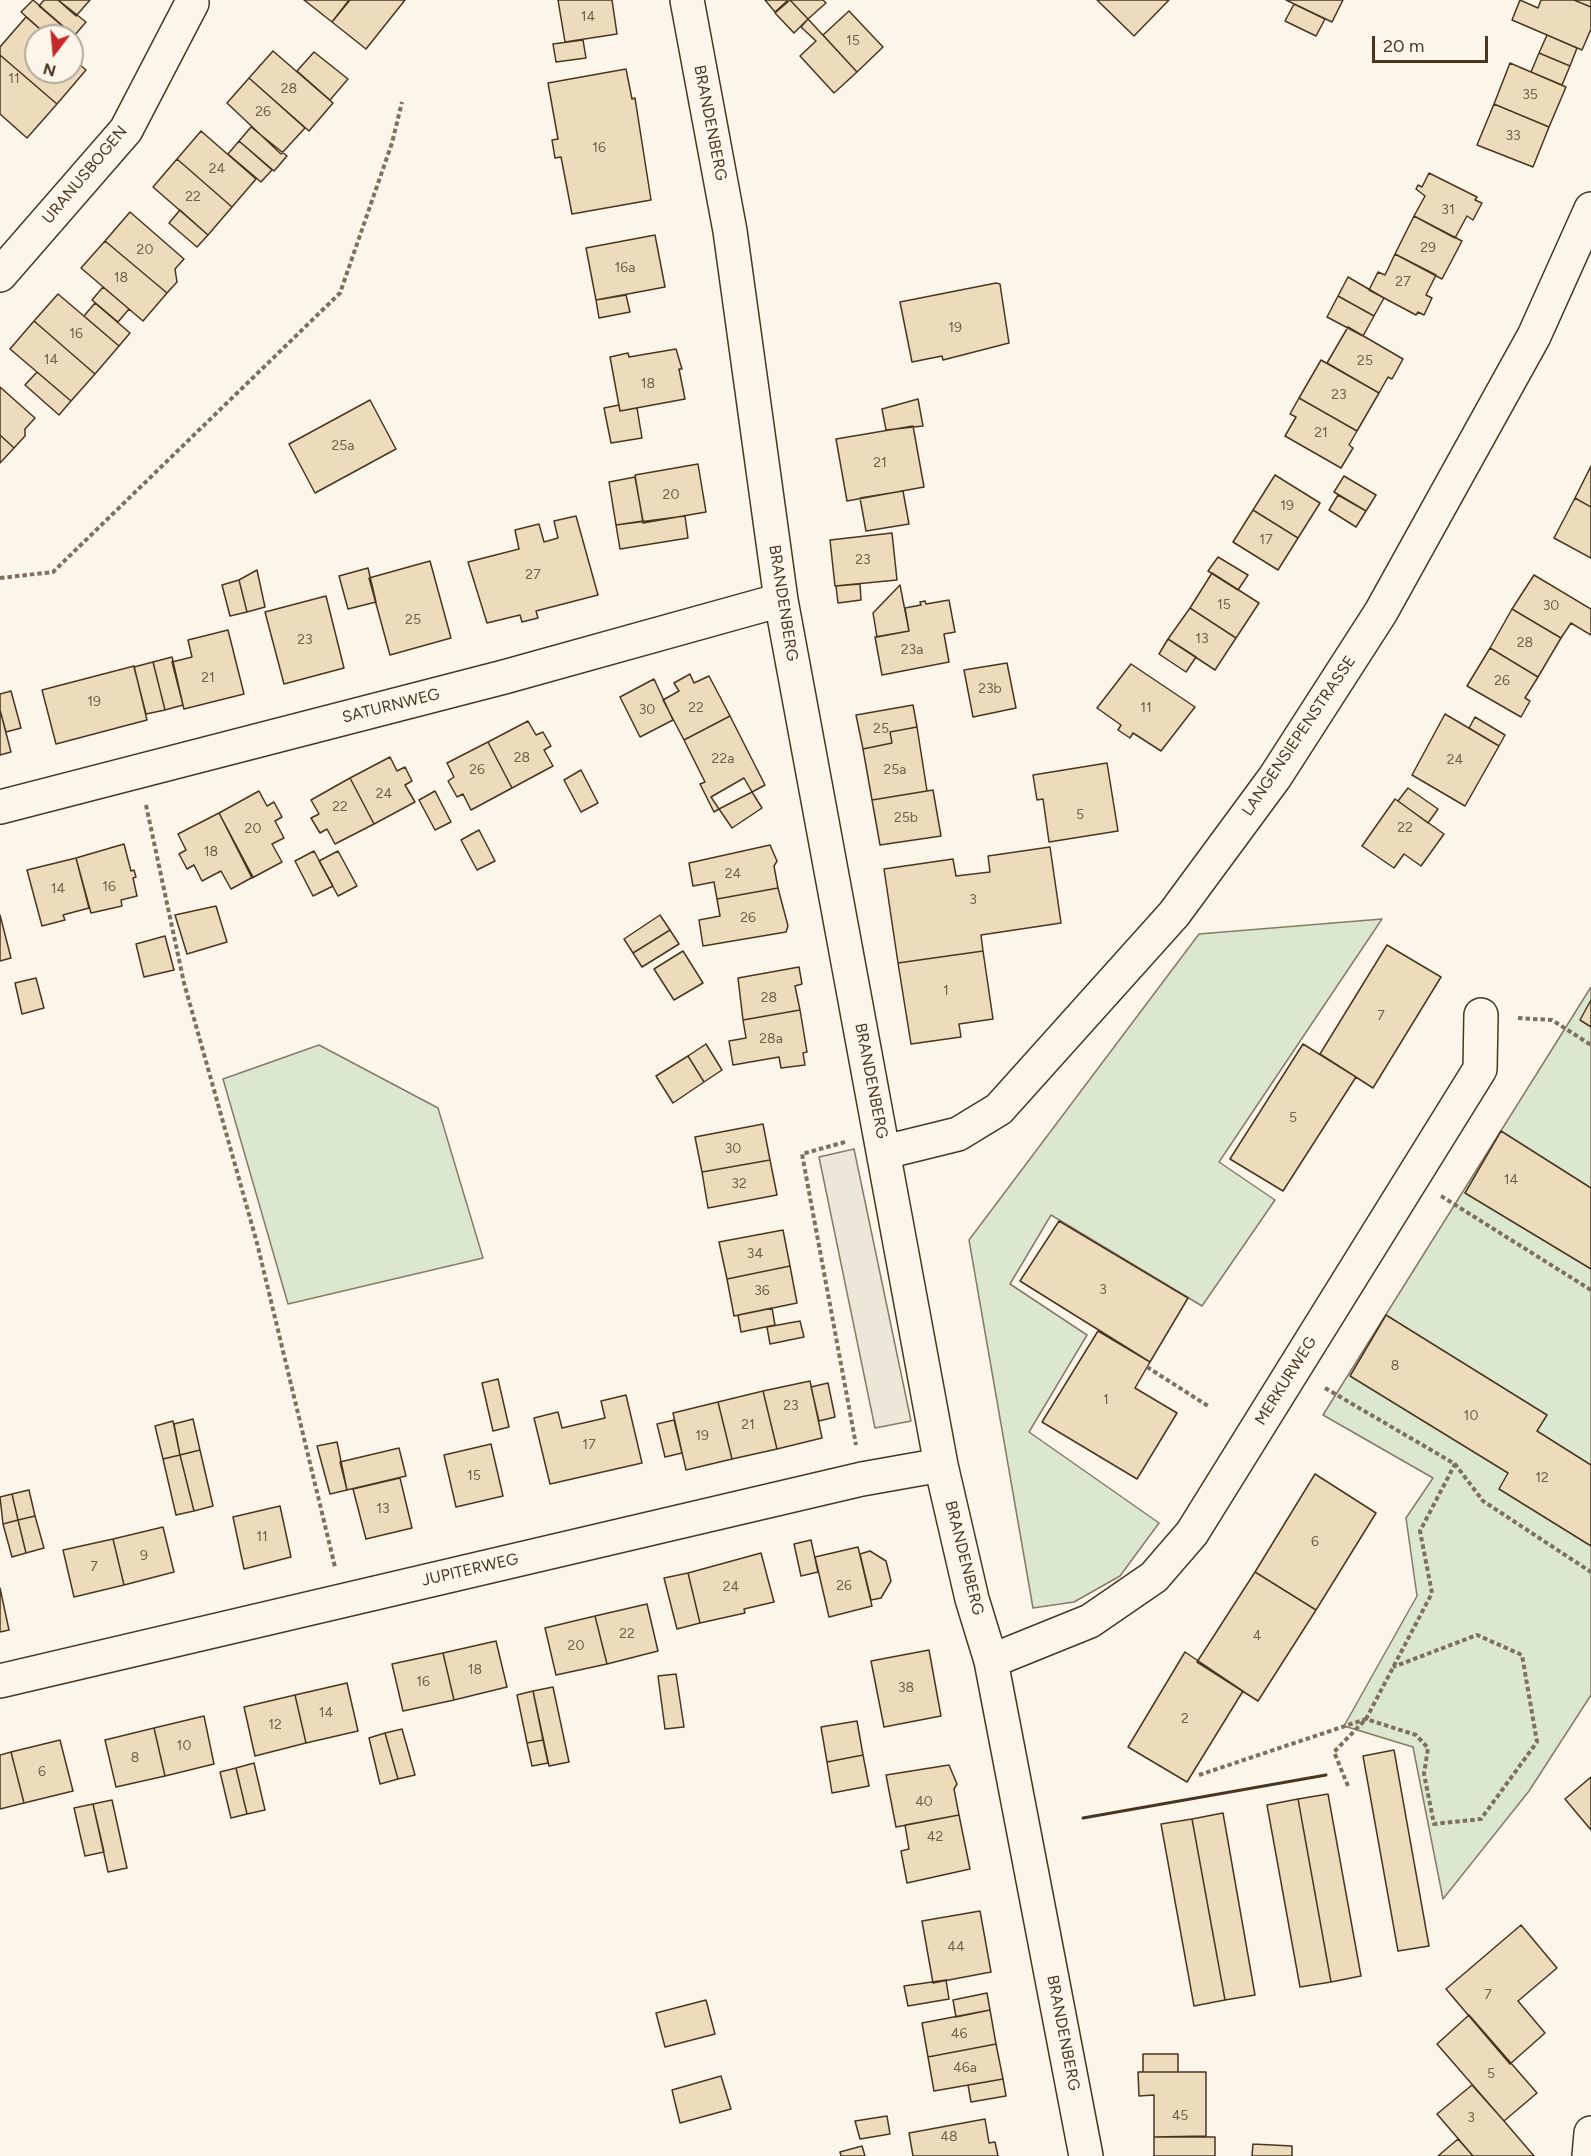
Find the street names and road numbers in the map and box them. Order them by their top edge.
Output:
street label: BRANDENBERG [689,64,731,182]
street label: URANUSBOGEN [38,122,132,228]
street label: BRANDENBERG [764,544,802,662]
street label: LANGENSIEPENSTRASSE [1238,652,1360,820]
street label: SATURNWEG [340,685,442,727]
street label: BRANDENBERG [850,1022,892,1140]
street label: MERKURWEG [1251,1333,1321,1429]
street label: BRANDENBERG [940,1499,988,1617]
street label: JUPITERWEG [420,1550,520,1590]
street label: BRANDENBERG [1042,1974,1084,2092]

